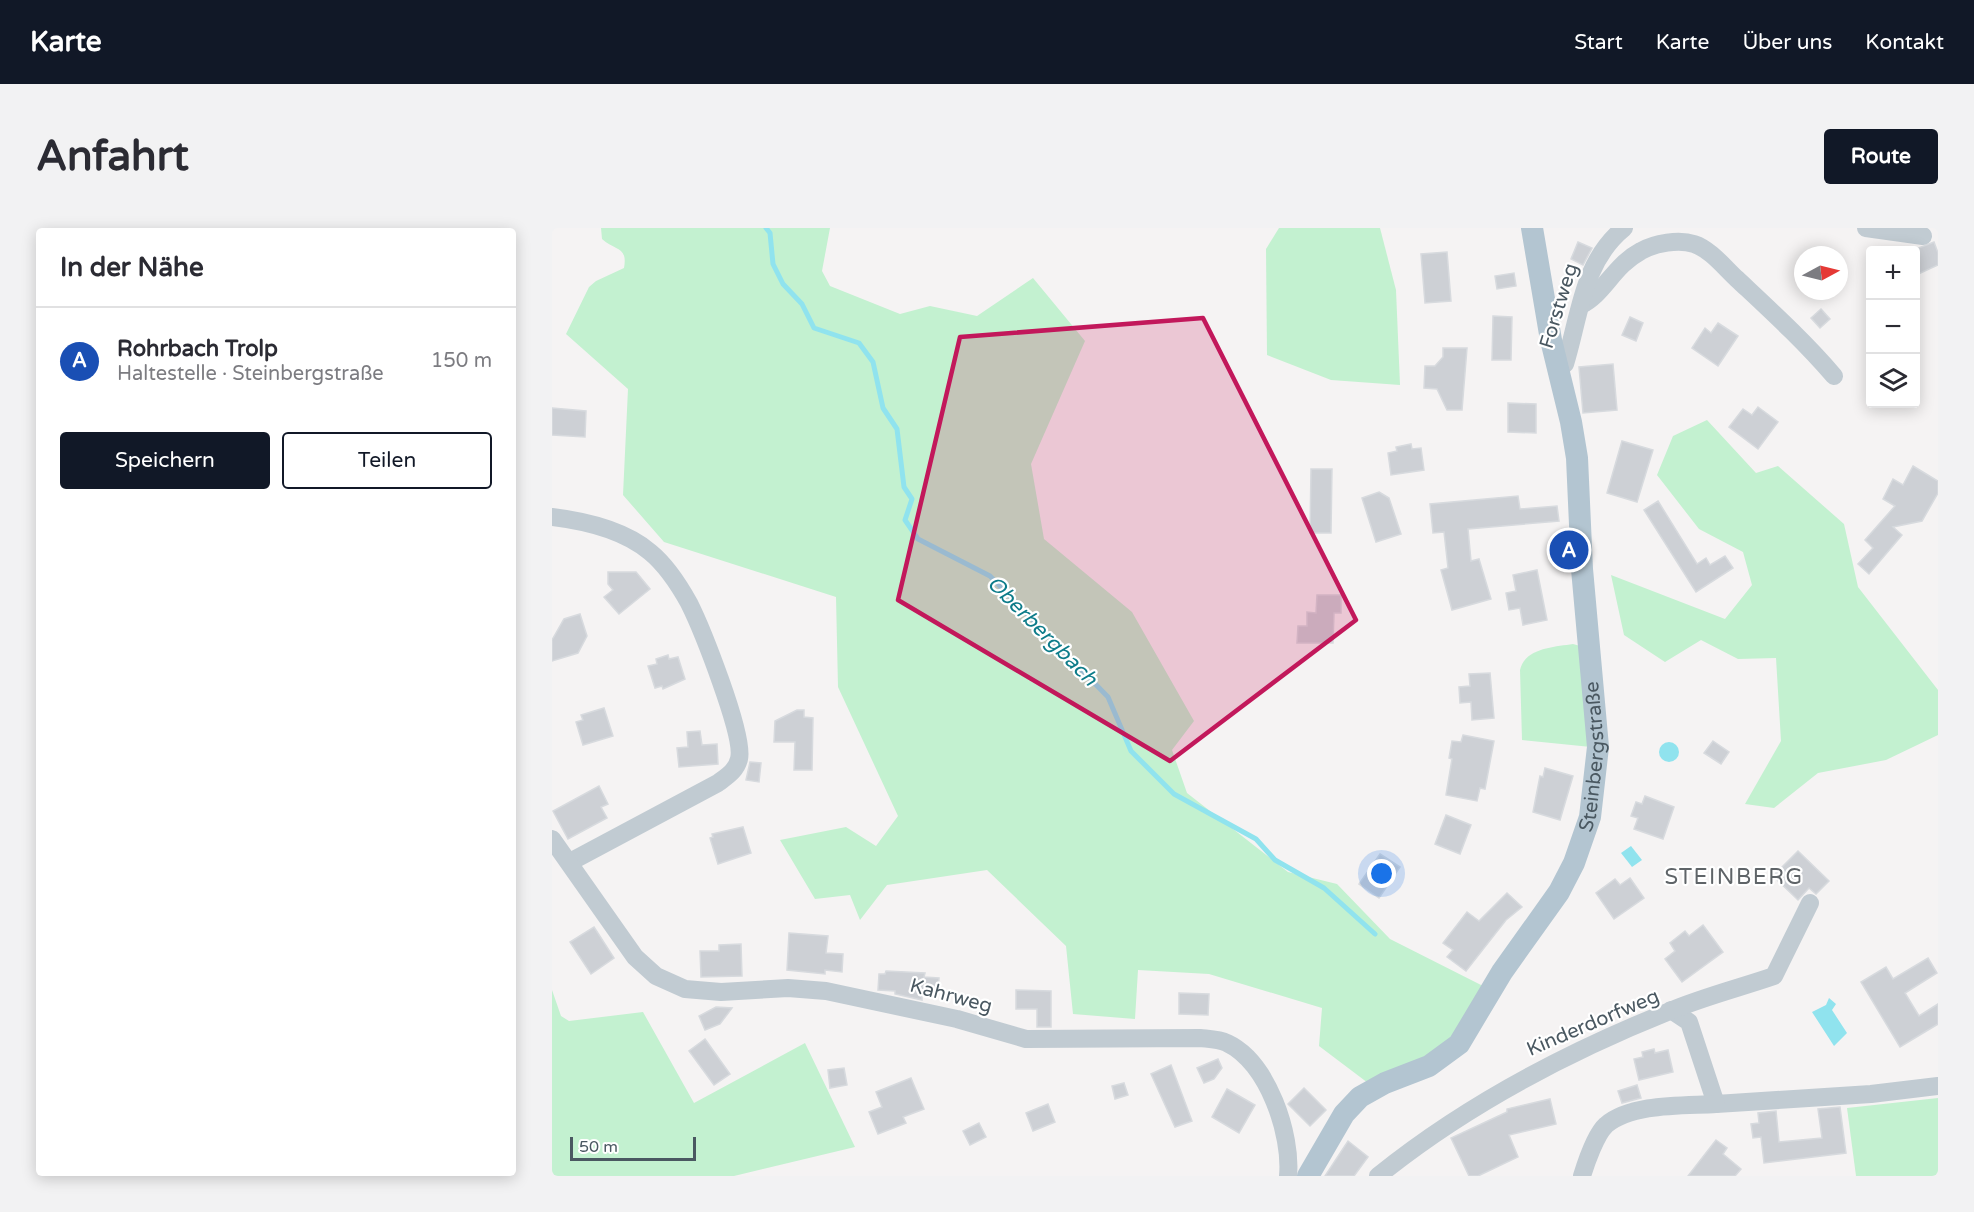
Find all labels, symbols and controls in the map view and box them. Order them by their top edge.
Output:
text: Karte [30,25,102,59]
text: Start [1574,30,1623,55]
text: Karte [1656,30,1709,55]
text: Über uns [1742,30,1832,55]
text: Kontakt [1865,30,1944,55]
button: Route [1824,129,1938,184]
text: Anfahrt [36,131,189,182]
north arrow [1794,246,1848,300]
map controls [1866,246,1920,408]
button: + [1866,246,1920,300]
text: In der Nähe [60,252,204,283]
street label: Forstweg [1535,260,1583,352]
button: − [1866,300,1920,354]
text: Rohrbach Trolp [117,336,278,362]
text: A [72,349,87,373]
text: 150 m [431,349,492,373]
button: layers [1866,354,1920,408]
text: Haltestelle · Steinbergstraße [117,362,384,386]
button: Speichern [60,432,270,489]
button: Teilen [282,432,492,489]
pin: A [1550,528,1588,572]
water label: Oberbergbach [982,571,1103,692]
street label: Steinbergstraße [1574,680,1611,835]
your location [1367,859,1396,888]
district label: STEINBERG [1664,864,1804,890]
street label: Kahrweg [907,974,995,1018]
street label: Kinderdorfweg [1523,984,1663,1062]
scale bar [570,1134,696,1162]
text: 50 m [579,1137,618,1157]

